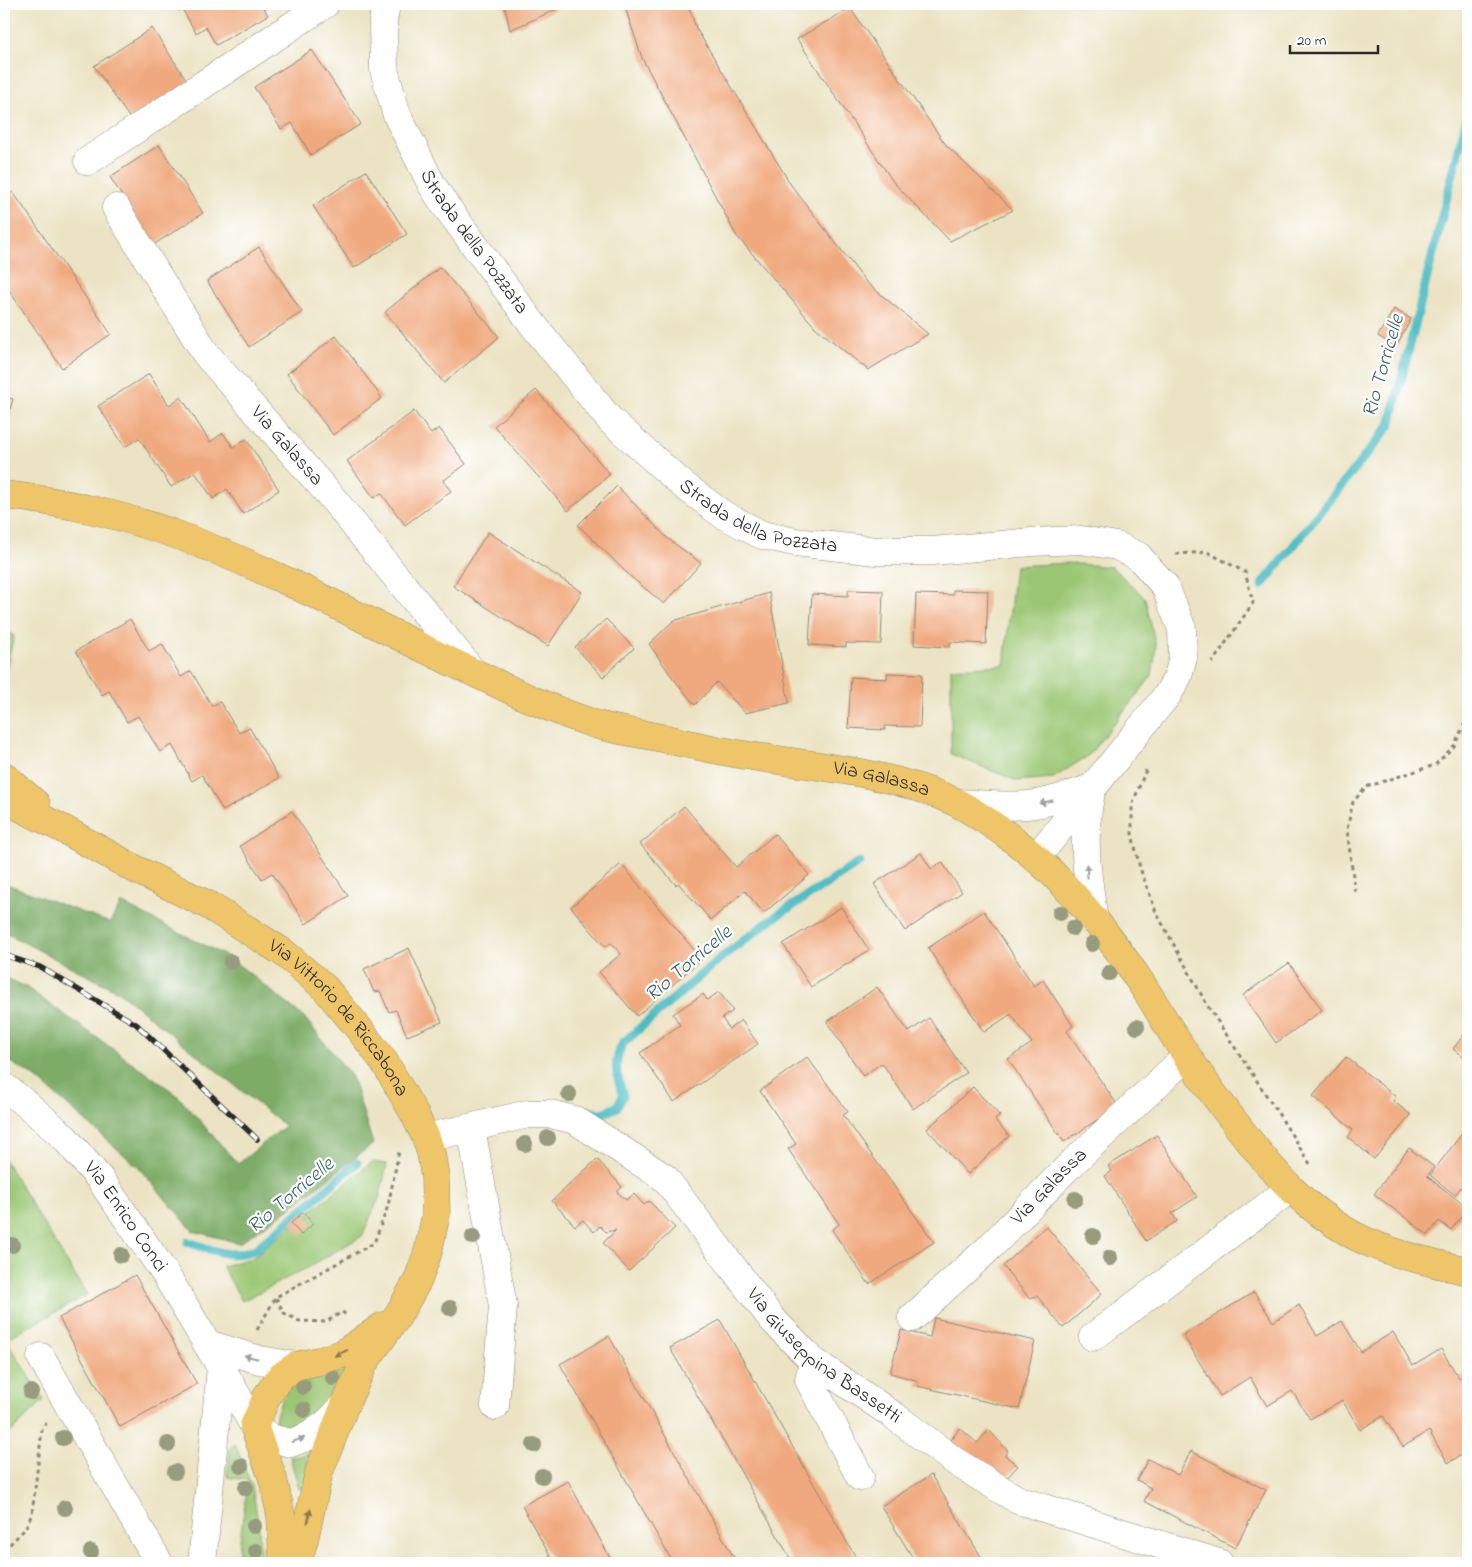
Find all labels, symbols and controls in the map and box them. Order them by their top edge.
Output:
scale bar [1290,22,1377,54]
text: 20 m [1297,30,1327,52]
street label: Strada della Pozzata [412,165,535,321]
water label: Rio Torricelle [1355,310,1413,421]
street label: Via Galassa [243,399,330,493]
street label: Strada della Pozzata [673,472,839,561]
street label: Via Galassa [830,754,934,805]
one-way arrow [1038,798,1053,806]
one-way arrow [1083,863,1091,879]
water label: Rio Torricelle [639,918,740,1009]
street label: Via Vittorio de Riccabona [262,931,416,1102]
street label: Via Galassa [1004,1141,1094,1233]
water label: Rio Torricelle [241,1150,342,1241]
street label: Via Enrico Conci [76,1154,175,1278]
street label: Via Giuseppina Bassetti [738,1281,908,1431]
one-way arrow [334,1349,348,1357]
one-way arrow [243,1353,258,1361]
one-way arrow [291,1436,306,1444]
one-way arrow [306,1508,314,1524]

